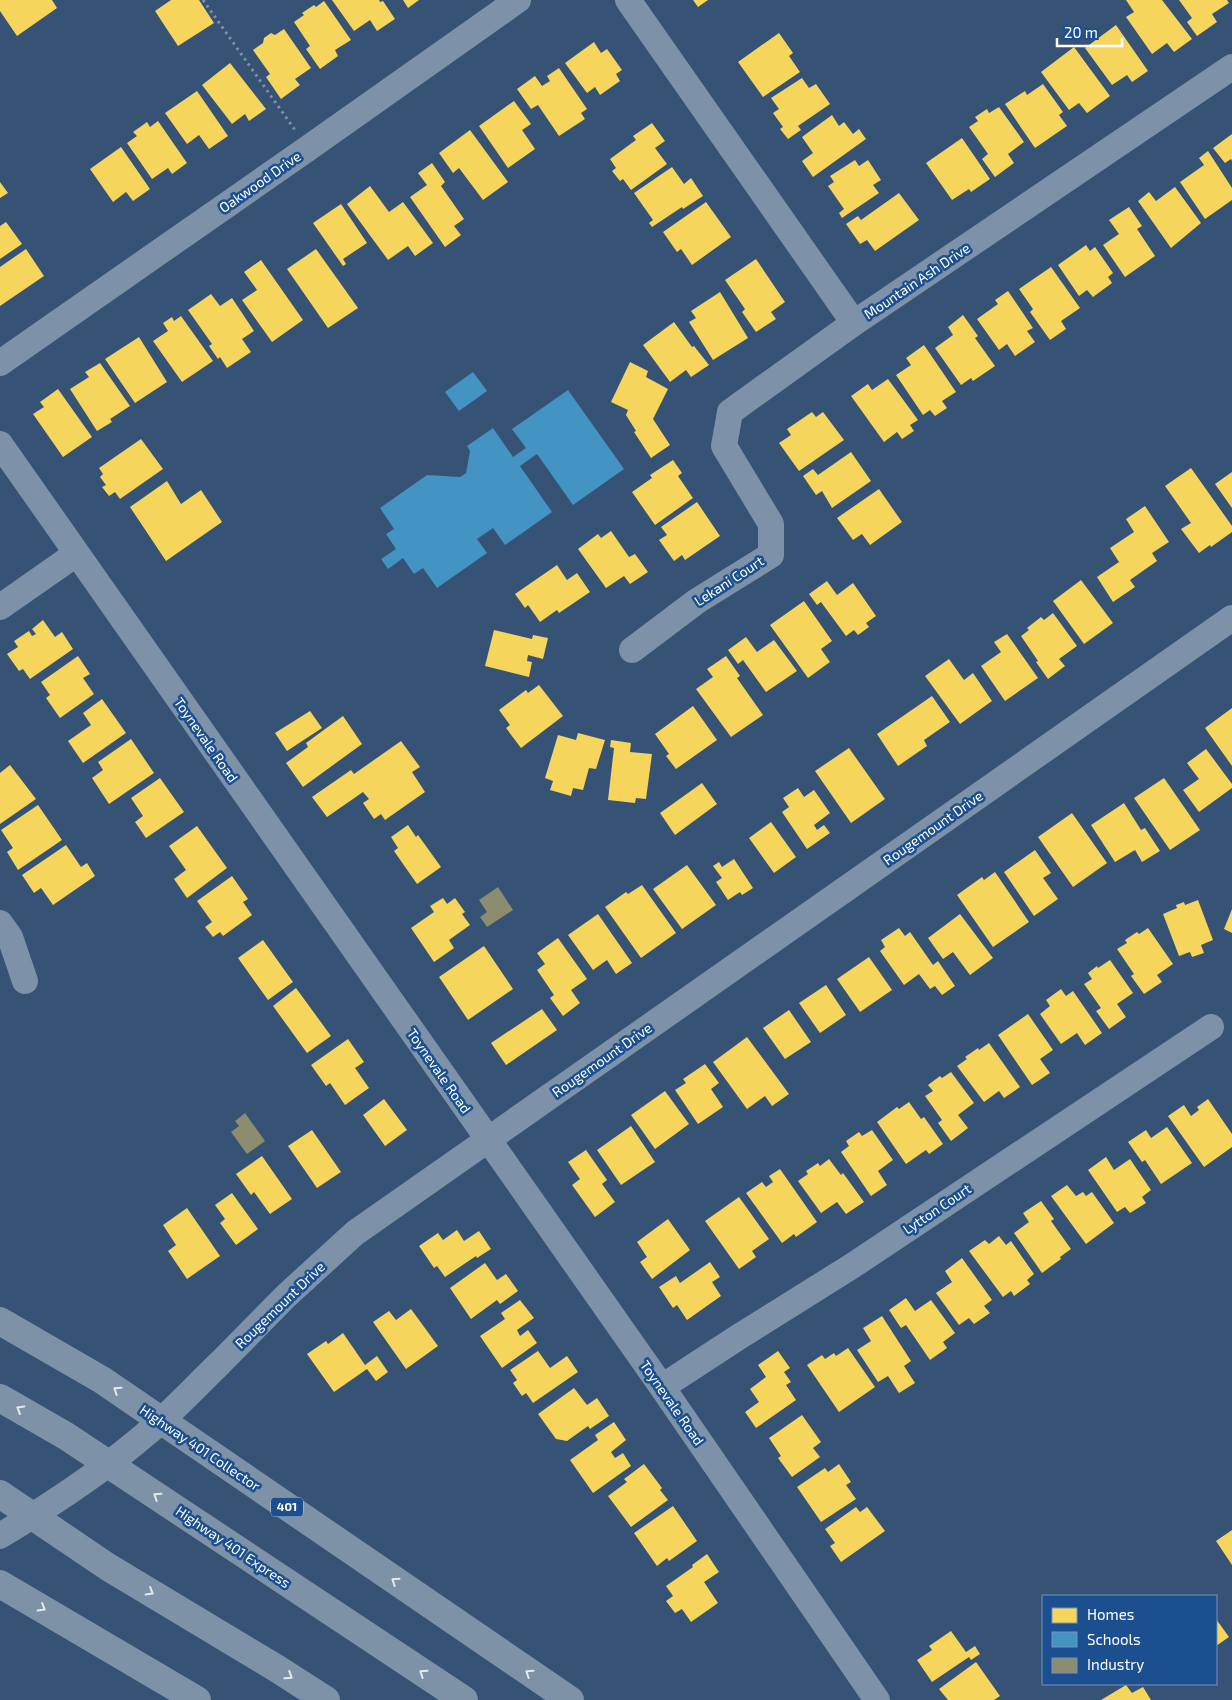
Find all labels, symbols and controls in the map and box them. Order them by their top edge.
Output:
scale bar [1057,15,1122,47]
text: 20 m [1064,23,1098,41]
street label: Oakwood Drive [216,147,304,216]
street label: Mountain Ash Drive [861,239,973,322]
street label: Lekani Court [691,552,767,609]
street label: Toynevale Road [171,694,242,785]
street label: Rougemount Drive [880,787,986,868]
street label: Rougemount Drive [549,1019,655,1100]
street label: Toynevale Road [404,1025,475,1116]
street label: Lytton Court [899,1180,974,1238]
street label: Rougemount Drive [231,1258,328,1352]
street label: Toynevale Road [637,1357,708,1448]
one-way arrow [113,1387,122,1397]
street label: Highway 401 Collector [137,1401,264,1494]
one-way arrow [16,1406,25,1416]
one-way arrow [153,1493,162,1502]
road number: 401 [271,1498,303,1516]
street label: Highway 401 Express [173,1502,294,1591]
one-way arrow [391,1578,401,1587]
one-way arrow [144,1585,153,1595]
legend [1042,1595,1217,1685]
one-way arrow [36,1602,45,1612]
text: Homes [1087,1605,1134,1623]
text: Schools [1087,1630,1141,1648]
text: Industry [1087,1655,1144,1673]
one-way arrow [526,1669,535,1679]
one-way arrow [283,1670,292,1679]
one-way arrow [420,1670,429,1679]

